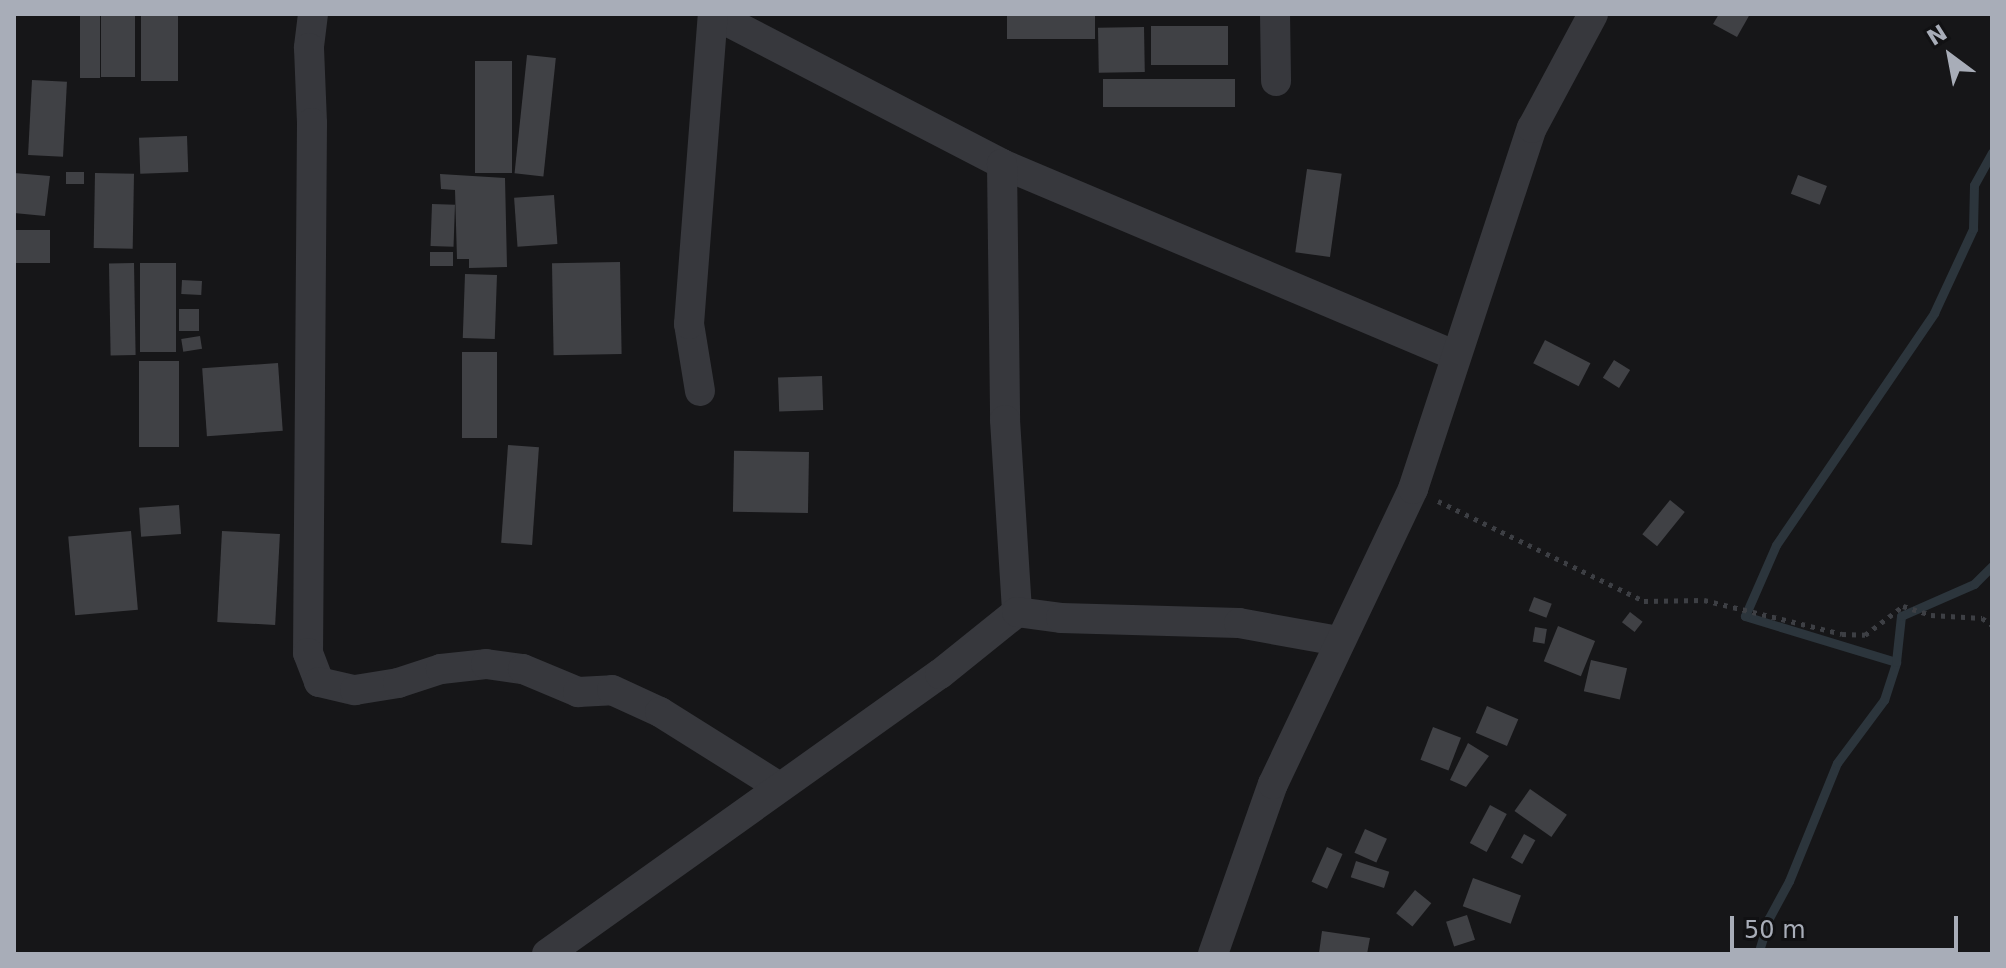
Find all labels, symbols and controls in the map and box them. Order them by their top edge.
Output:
north arrow [1910,16,1990,96]
text: N [1923,20,1951,51]
scale bar [1734,900,1962,950]
text: 50 m [1744,916,1806,944]

